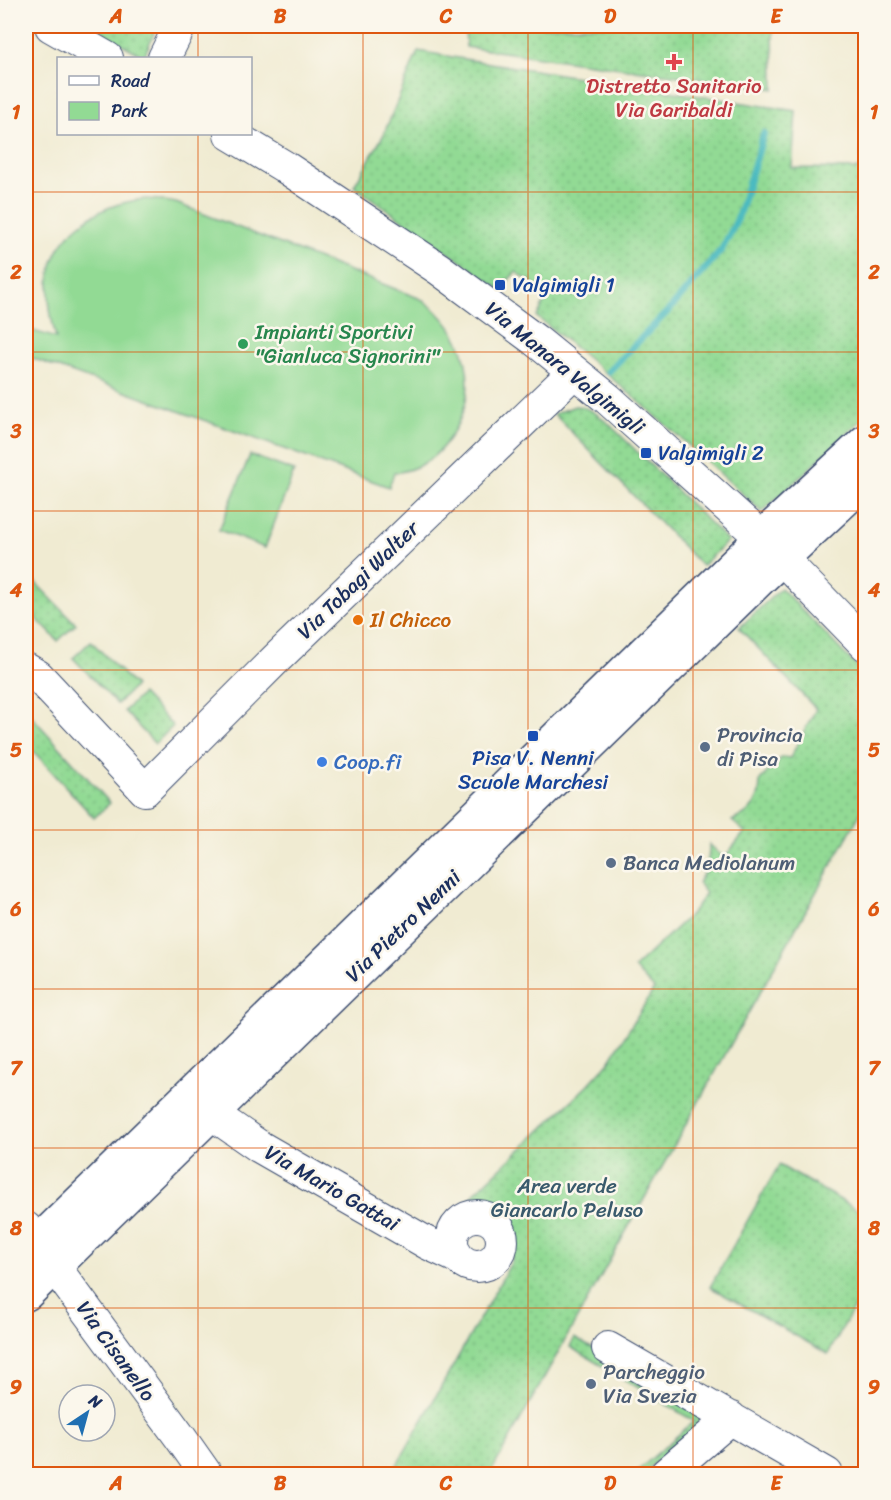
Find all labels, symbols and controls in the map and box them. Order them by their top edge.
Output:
text: A [108,0,123,34]
text: B [274,0,287,34]
text: C [439,0,453,34]
text: D [604,0,617,34]
text: E [770,0,783,34]
marker: Distretto Sanitario Via Garibaldi [665,53,683,71]
legend [57,57,252,135]
text: Road [111,65,151,97]
place label: Distretto Sanitario Via Garibaldi [586,67,762,129]
text: 1 [12,95,21,130]
text: Park [111,95,148,127]
text: 1 [870,95,879,130]
text: 2 [9,255,22,290]
text: 2 [867,255,880,290]
place label: Valgimigli 1 [512,266,615,304]
marker: Valgimigli 1 [493,278,507,292]
street label: Via Manara Valgimigli [476,291,655,446]
place label: Impianti Sportivi "Gianluca Signorini" [254,313,441,375]
marker: Impianti Sportivi "Gianluca Signorini" [236,337,250,351]
text: 3 [10,414,22,449]
text: 3 [868,414,880,449]
place label: Valgimigli 2 [658,434,764,472]
marker: Valgimigli 2 [639,446,653,460]
street label: Via Tobagi Walter [288,510,429,649]
text: 4 [9,573,23,608]
text: 4 [867,573,881,608]
place label: Il Chicco [369,601,452,639]
marker: Il Chicco [351,613,365,627]
place label: Provincia di Pisa [717,716,803,778]
marker: Pisa V. Nenni Scuole Marchesi [526,729,540,743]
text: 5 [10,733,22,768]
text: 5 [868,733,880,768]
place label: Pisa V. Nenni Scuole Marchesi [458,739,609,801]
marker: Provincia di Pisa [698,740,712,754]
place label: Coop.fi [334,743,403,781]
marker: Coop.fi [315,755,329,769]
place label: Banca Mediolanum [623,844,795,882]
marker: Banca Mediolanum [604,856,618,870]
street label: Via Pietro Nenni [336,859,471,992]
text: 6 [9,892,22,927]
text: 6 [867,892,880,927]
text: 7 [10,1051,23,1086]
text: 7 [868,1051,881,1086]
street label: Via Mario Gattai [257,1134,408,1243]
park label: Area verde Giancarlo Peluso [491,1167,644,1229]
text: 8 [9,1211,23,1246]
text: 8 [867,1211,881,1246]
street label: Via Cisanello [66,1292,166,1410]
place label: Parcheggio Via Svezia [603,1353,705,1415]
text: 9 [10,1370,22,1405]
text: 9 [868,1370,880,1405]
marker: Parcheggio Via Svezia [584,1377,598,1391]
north arrow [57,1383,117,1443]
text: N [82,1386,109,1417]
text: A [108,1466,123,1500]
text: B [274,1466,287,1500]
text: C [439,1466,453,1500]
text: D [604,1466,617,1500]
text: E [770,1466,783,1500]

